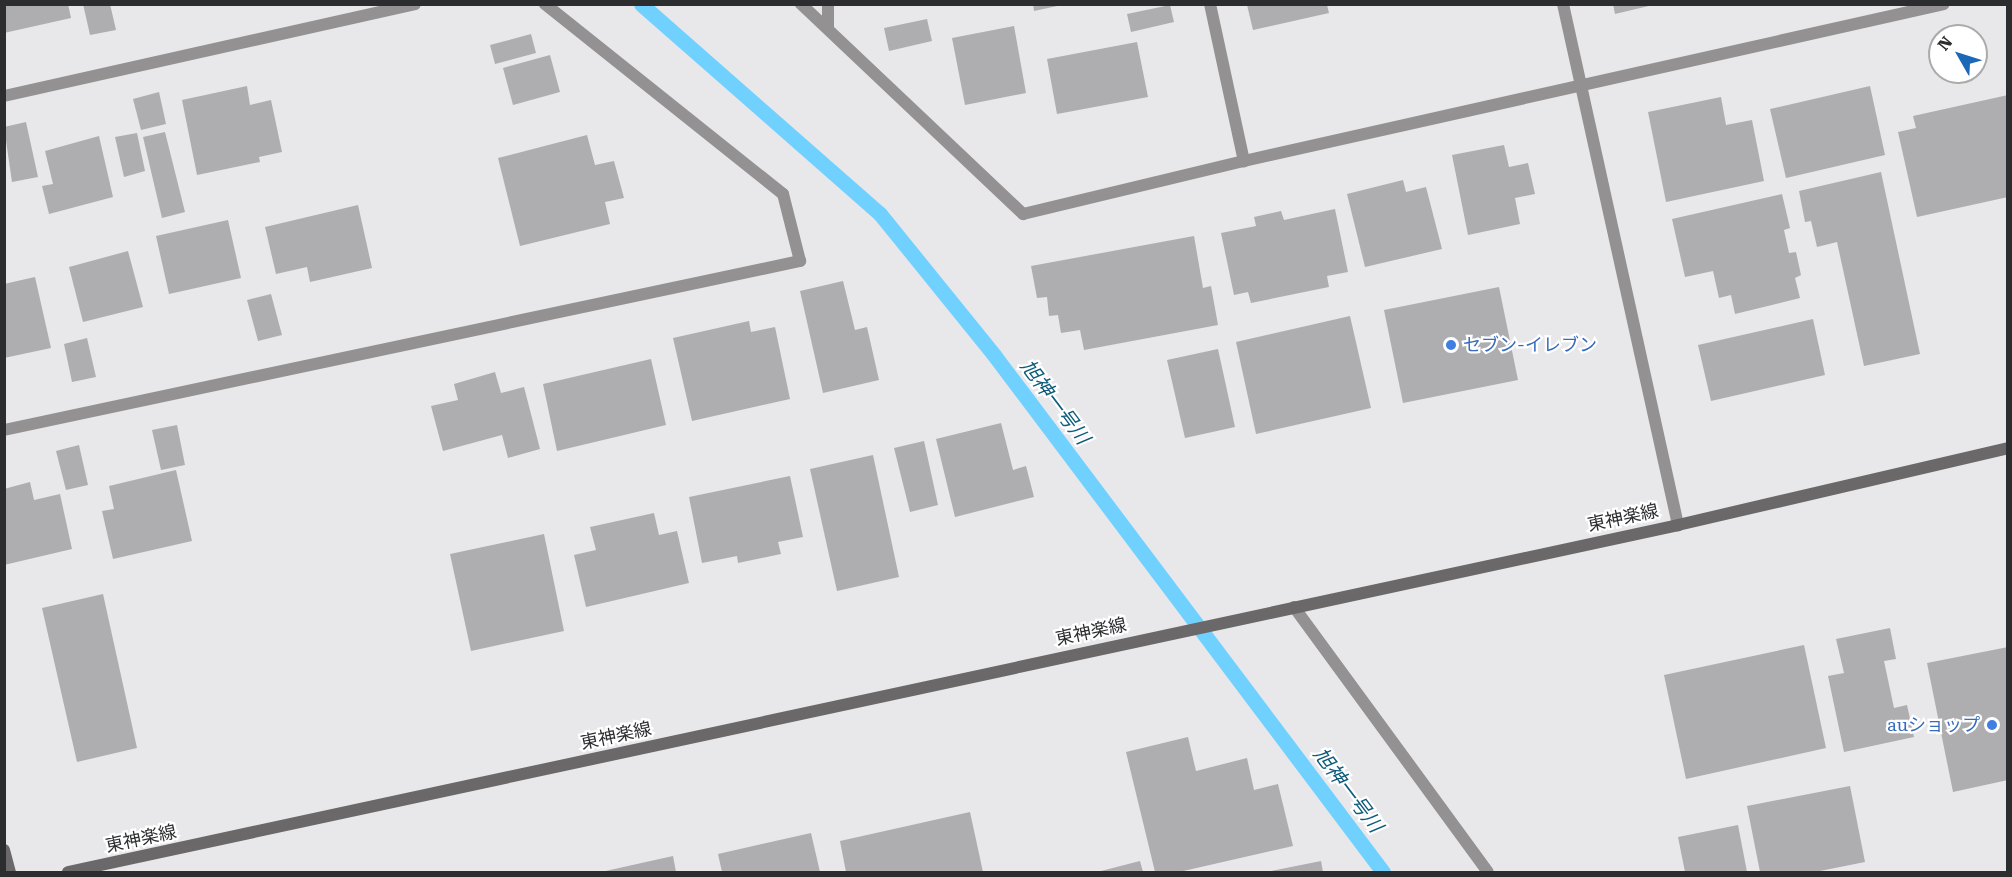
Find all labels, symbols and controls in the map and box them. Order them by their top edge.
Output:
north arrow [1928,24,1988,84]
text: N [1934,33,1956,54]
place label: セブン-イレブン [1463,334,1597,356]
marker: セブン-イレブン [1444,338,1458,352]
water label: 旭神一号川 [1015,355,1095,449]
street label: 東神楽線 [1586,500,1660,536]
street label: 東神楽線 [1054,614,1128,650]
place label: auショップ [1887,714,1980,736]
street label: 東神楽線 [579,718,653,754]
marker: auショップ [1985,718,1999,732]
water label: 旭神一号川 [1308,743,1388,837]
street label: 東神楽線 [104,821,178,857]

